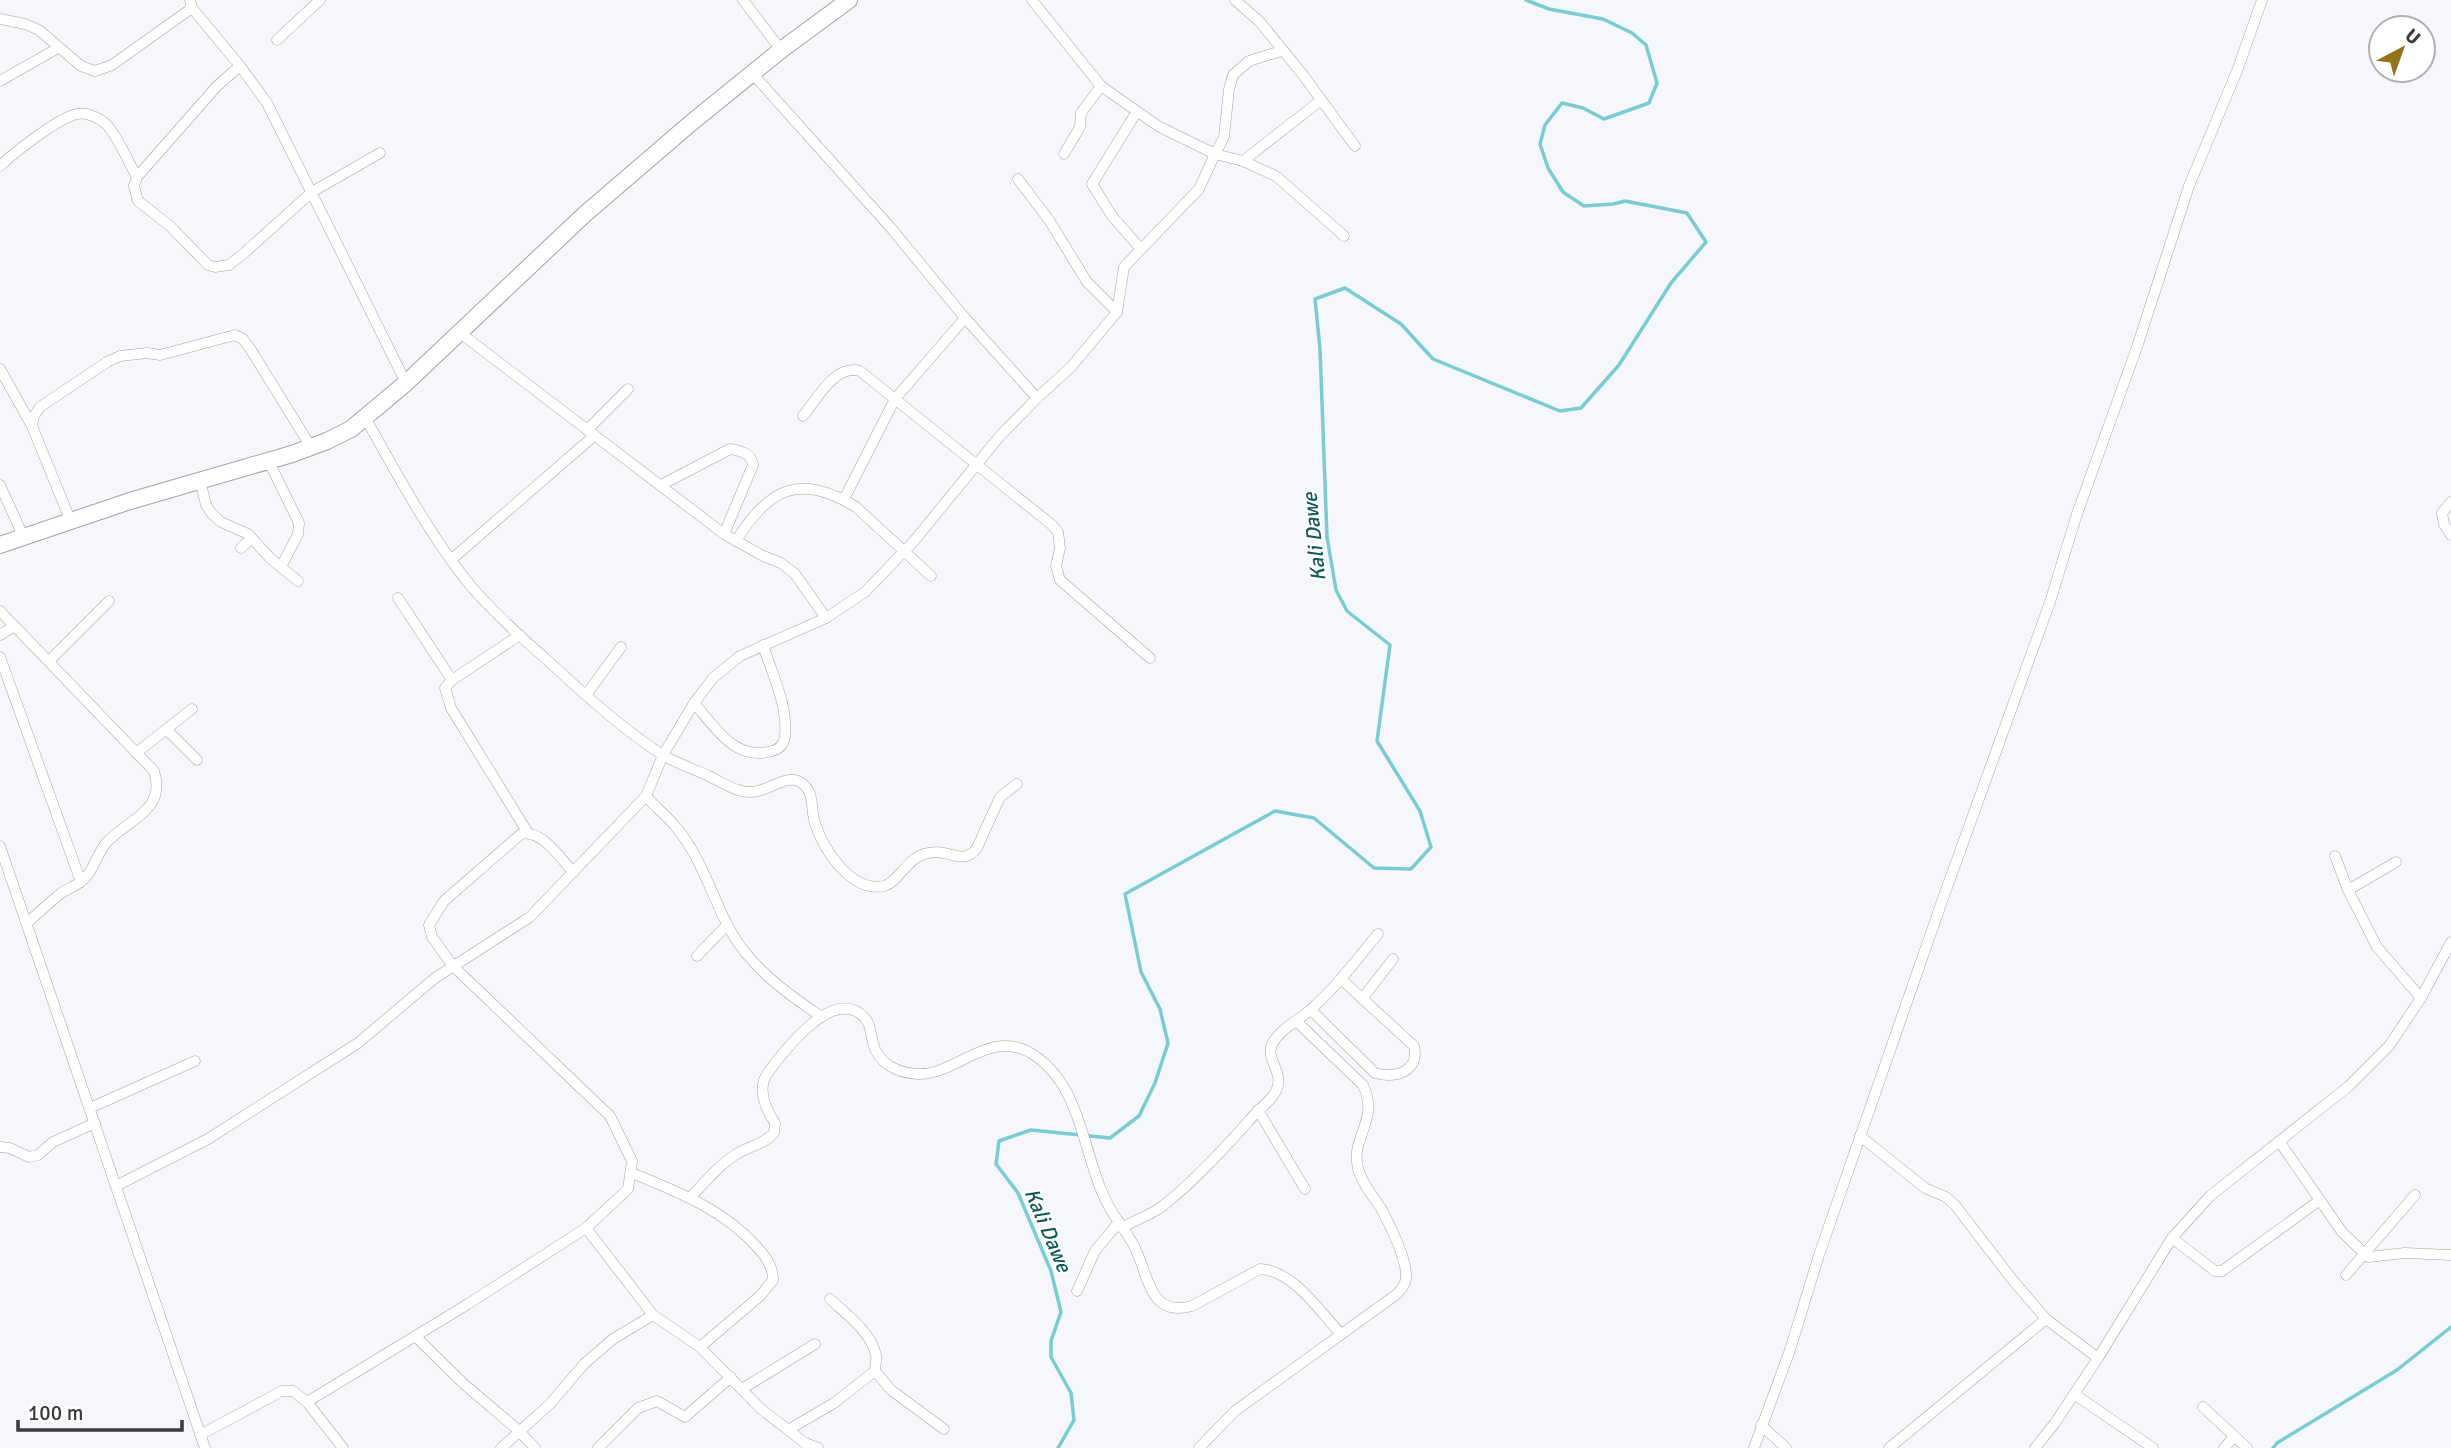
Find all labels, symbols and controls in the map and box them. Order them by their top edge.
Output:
north arrow [2367,14,2437,84]
text: U [2400,24,2425,50]
water label: Kali Dawe [1296,490,1332,582]
water label: Kali Dawe [1019,1184,1078,1277]
scale bar [18,1388,182,1432]
text: 100 m [28,1400,83,1426]

